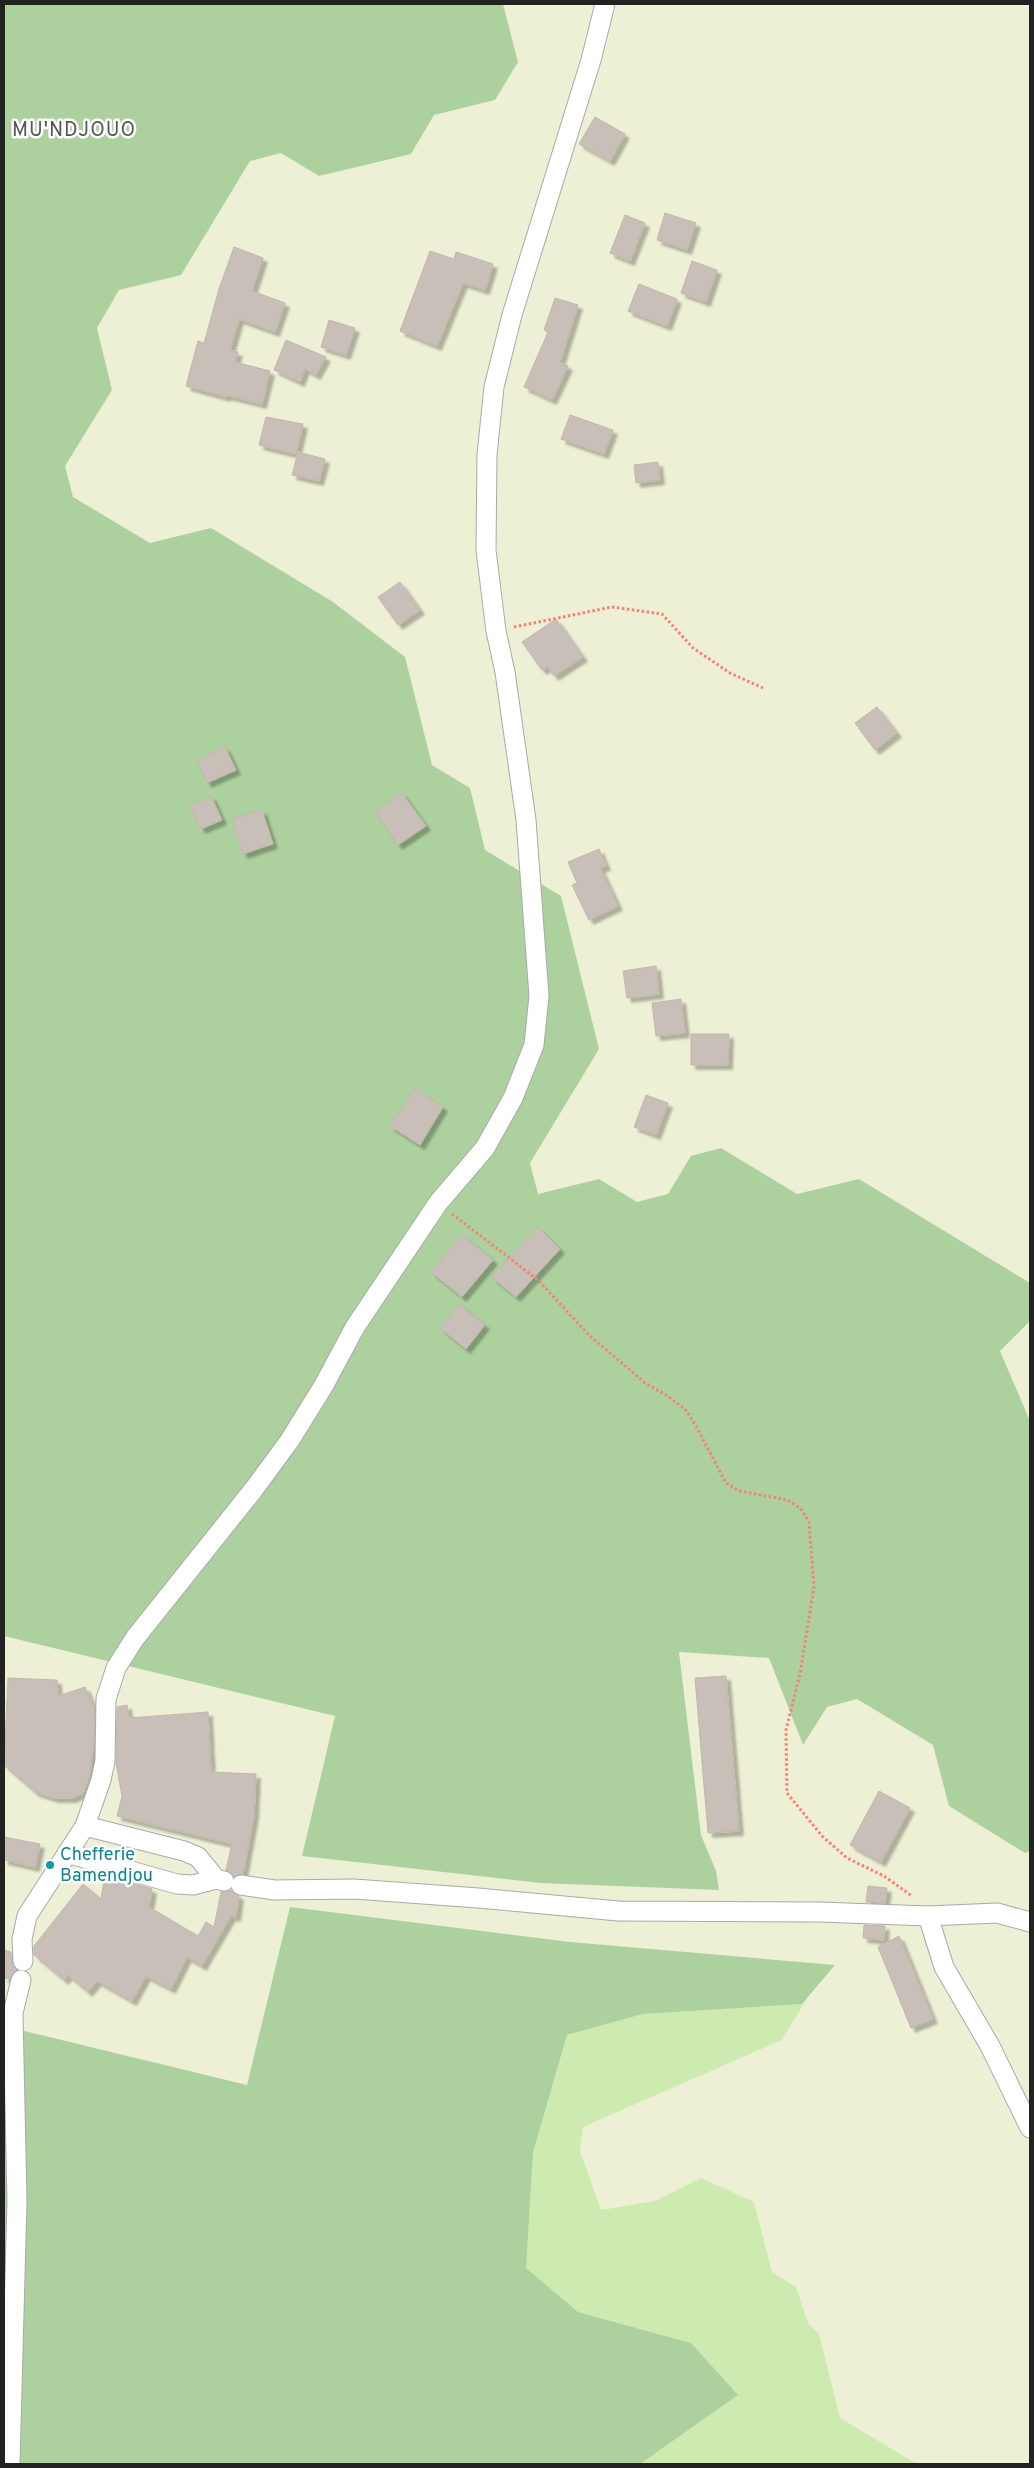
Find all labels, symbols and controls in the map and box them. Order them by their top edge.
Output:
district label: MU'NDJOUO [12,118,136,144]
place label: Chefferie Bamendjou [60,1844,153,1888]
marker: Chefferie Bamendjou [44,1859,56,1871]

